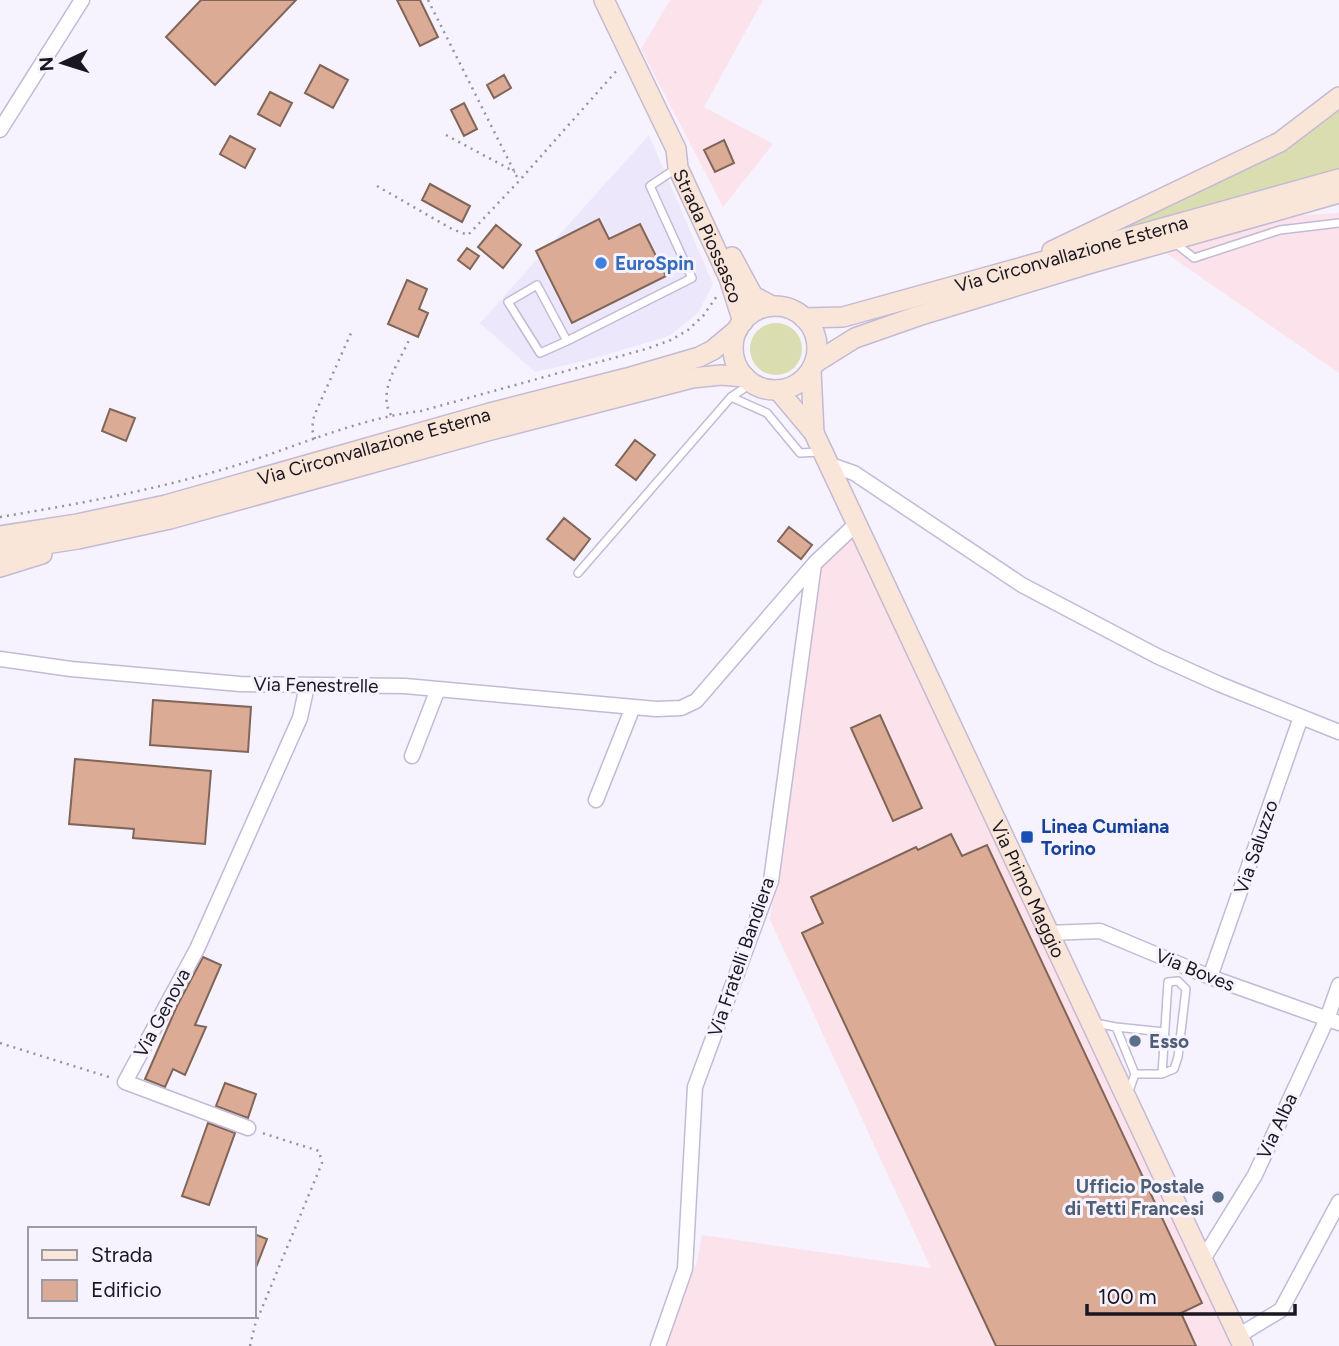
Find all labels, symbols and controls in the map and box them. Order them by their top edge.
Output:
north arrow [28,28,98,98]
text: N [35,56,59,72]
street label: Strada Piossasco [668,165,748,306]
street label: Via Circonvallazione Esterna [952,210,1190,297]
place label: EuroSpin [615,252,694,275]
marker: EuroSpin [593,255,609,271]
street label: Via Circonvallazione Esterna [255,402,493,490]
street label: Via Fenestrelle [253,672,379,698]
street label: Via Saluzzo [1229,797,1283,897]
place label: Linea Cumiana Torino [1041,815,1169,860]
street label: Via Primo Maggio [986,817,1070,962]
marker: Linea Cumiana Torino [1019,829,1035,845]
street label: Via Fratelli Bandiera [703,874,779,1040]
street label: Via Boves [1152,944,1238,996]
street label: Via Genova [129,965,195,1061]
place label: Esso [1149,1030,1189,1053]
marker: Esso [1127,1033,1143,1049]
street label: Via Alba [1252,1089,1302,1163]
place label: Ufficio Postale di Tetti Francesi [1065,1175,1204,1220]
marker: Ufficio Postale di Tetti Francesi [1210,1189,1226,1205]
legend [28,1227,256,1318]
text: Strada [91,1242,153,1267]
scale bar [1087,1272,1295,1316]
text: Edificio [91,1277,162,1302]
text: 100 m [1098,1284,1157,1309]

